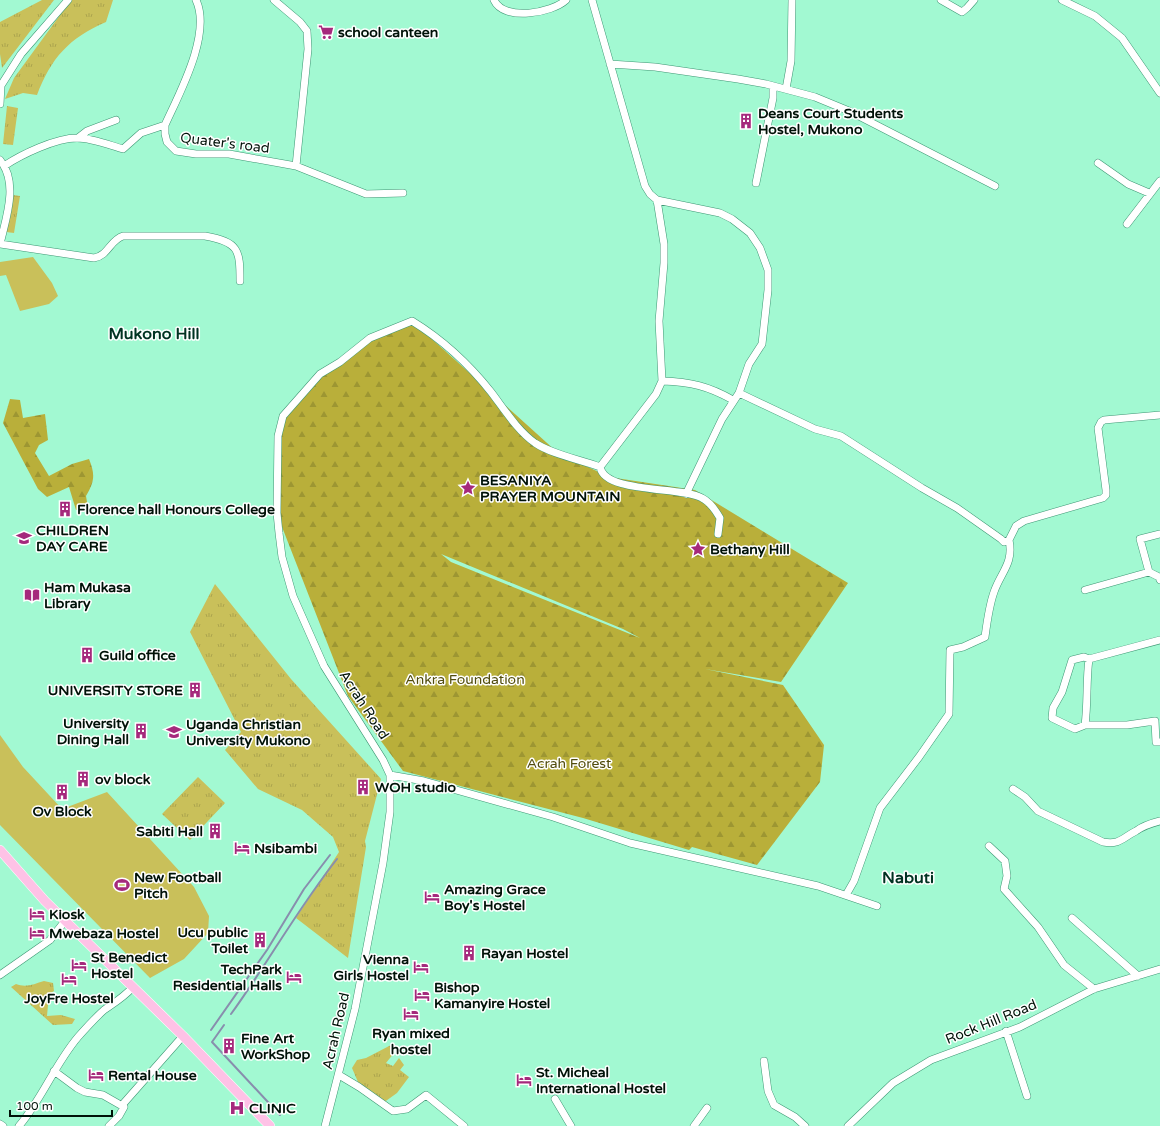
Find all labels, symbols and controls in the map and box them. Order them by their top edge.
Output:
supermarket icon: school canteen [317,23,335,41]
place label: school canteen [338,24,438,41]
place label: Deans Court Students Hostel, Mukono [758,105,903,138]
building icon: Deans Court Students Hostel, Mukono [737,112,755,130]
street label: Quater's road [179,129,271,157]
district label: Mukono Hill [109,324,199,344]
place label: BESANIYA PRAYER MOUNTAIN [480,472,621,505]
place icon: BESANIYA PRAYER MOUNTAIN [459,479,477,497]
building icon: Florence hall Honours College [56,500,74,518]
place label: Florence hall Honours College [77,501,275,518]
place label: CHILDREN DAY CARE [36,522,109,555]
school or university icon: CHILDREN DAY CARE [15,529,33,547]
place icon: Bethany Hill [689,540,707,558]
place label: Bethany Hill [710,541,790,558]
place label: Ham Mukasa Library [44,579,131,612]
library icon: Ham Mukasa Library [23,586,41,604]
building icon: Guild office [78,646,96,664]
place label: Guild office [99,647,176,664]
street label: Acrah Road [336,668,392,742]
park label: Ankra Foundation [405,671,525,688]
building icon: UNIVERSITY STORE [186,681,204,699]
place label: UNIVERSITY STORE [48,682,183,699]
place label: University Dining Hall [57,715,129,748]
place label: Uganda Christian University Mukono [186,716,311,749]
building icon: University Dining Hall [132,722,150,740]
school or university icon: Uganda Christian University Mukono [165,723,183,741]
park label: Acrah Forest [527,755,612,772]
building icon: ov block [74,770,92,788]
place label: ov block [95,771,151,788]
building icon: WOH studio [354,778,372,796]
place label: WOH studio [375,779,457,796]
building icon: Ov Block [53,783,71,801]
place label: Ov Block [32,803,92,820]
building icon: Sabiti Hall [206,822,224,840]
place label: Sabiti Hall [136,823,203,840]
hotel icon: Nsibambi [233,839,251,857]
place label: Nsibambi [254,840,317,857]
district label: Nabuti [882,868,934,888]
place label: New Football Pitch [134,869,222,902]
sports icon: New Football Pitch [113,876,131,894]
place label: Amazing Grace Boy's Hostel [444,881,546,914]
hotel icon: Amazing Grace Boy's Hostel [423,888,441,906]
hotel icon: Kiosk [28,905,46,923]
place label: Kiosk [49,906,85,923]
hotel icon: Mwebaza Hostel [28,924,46,942]
place label: Ucu public Toilet [177,924,249,957]
place label: Mwebaza Hostel [49,925,159,942]
building icon: Ucu public Toilet [251,931,269,949]
building icon: Rayan Hostel [460,944,478,962]
place label: Rayan Hostel [481,945,568,962]
place label: St Benedict Hostel [91,949,168,982]
place label: Vienna Girls Hostel [333,951,409,984]
hotel icon: St Benedict Hostel [70,956,88,974]
hotel icon: Vienna Girls Hostel [412,958,430,976]
place label: TechPark Residential Halls [173,961,282,994]
hotel icon: TechPark Residential Halls [285,968,303,986]
hotel icon: JoyFre Hostel [60,970,78,988]
place label: Bishop Kamanyire Hostel [434,979,550,1012]
hotel icon: Bishop Kamanyire Hostel [413,986,431,1004]
place label: JoyFre Hostel [23,990,114,1007]
street label: Acrah Road [319,991,353,1071]
street label: Rock Hill Road [943,996,1039,1048]
hotel icon: Ryan mixed hostel [402,1005,420,1023]
place label: Ryan mixed hostel [372,1025,450,1058]
place label: Fine Art WorkShop [241,1030,311,1063]
building icon: Fine Art WorkShop [220,1037,238,1055]
place label: St. Micheal International Hostel [536,1064,666,1097]
hotel icon: Rental House [87,1066,105,1084]
place label: Rental House [108,1067,197,1084]
hotel icon: St. Micheal International Hostel [515,1071,533,1089]
scale bar [10,1092,112,1118]
text: 100 m [16,1099,53,1113]
hospital icon: CLINIC [228,1099,246,1117]
place label: CLINIC [249,1100,296,1117]

